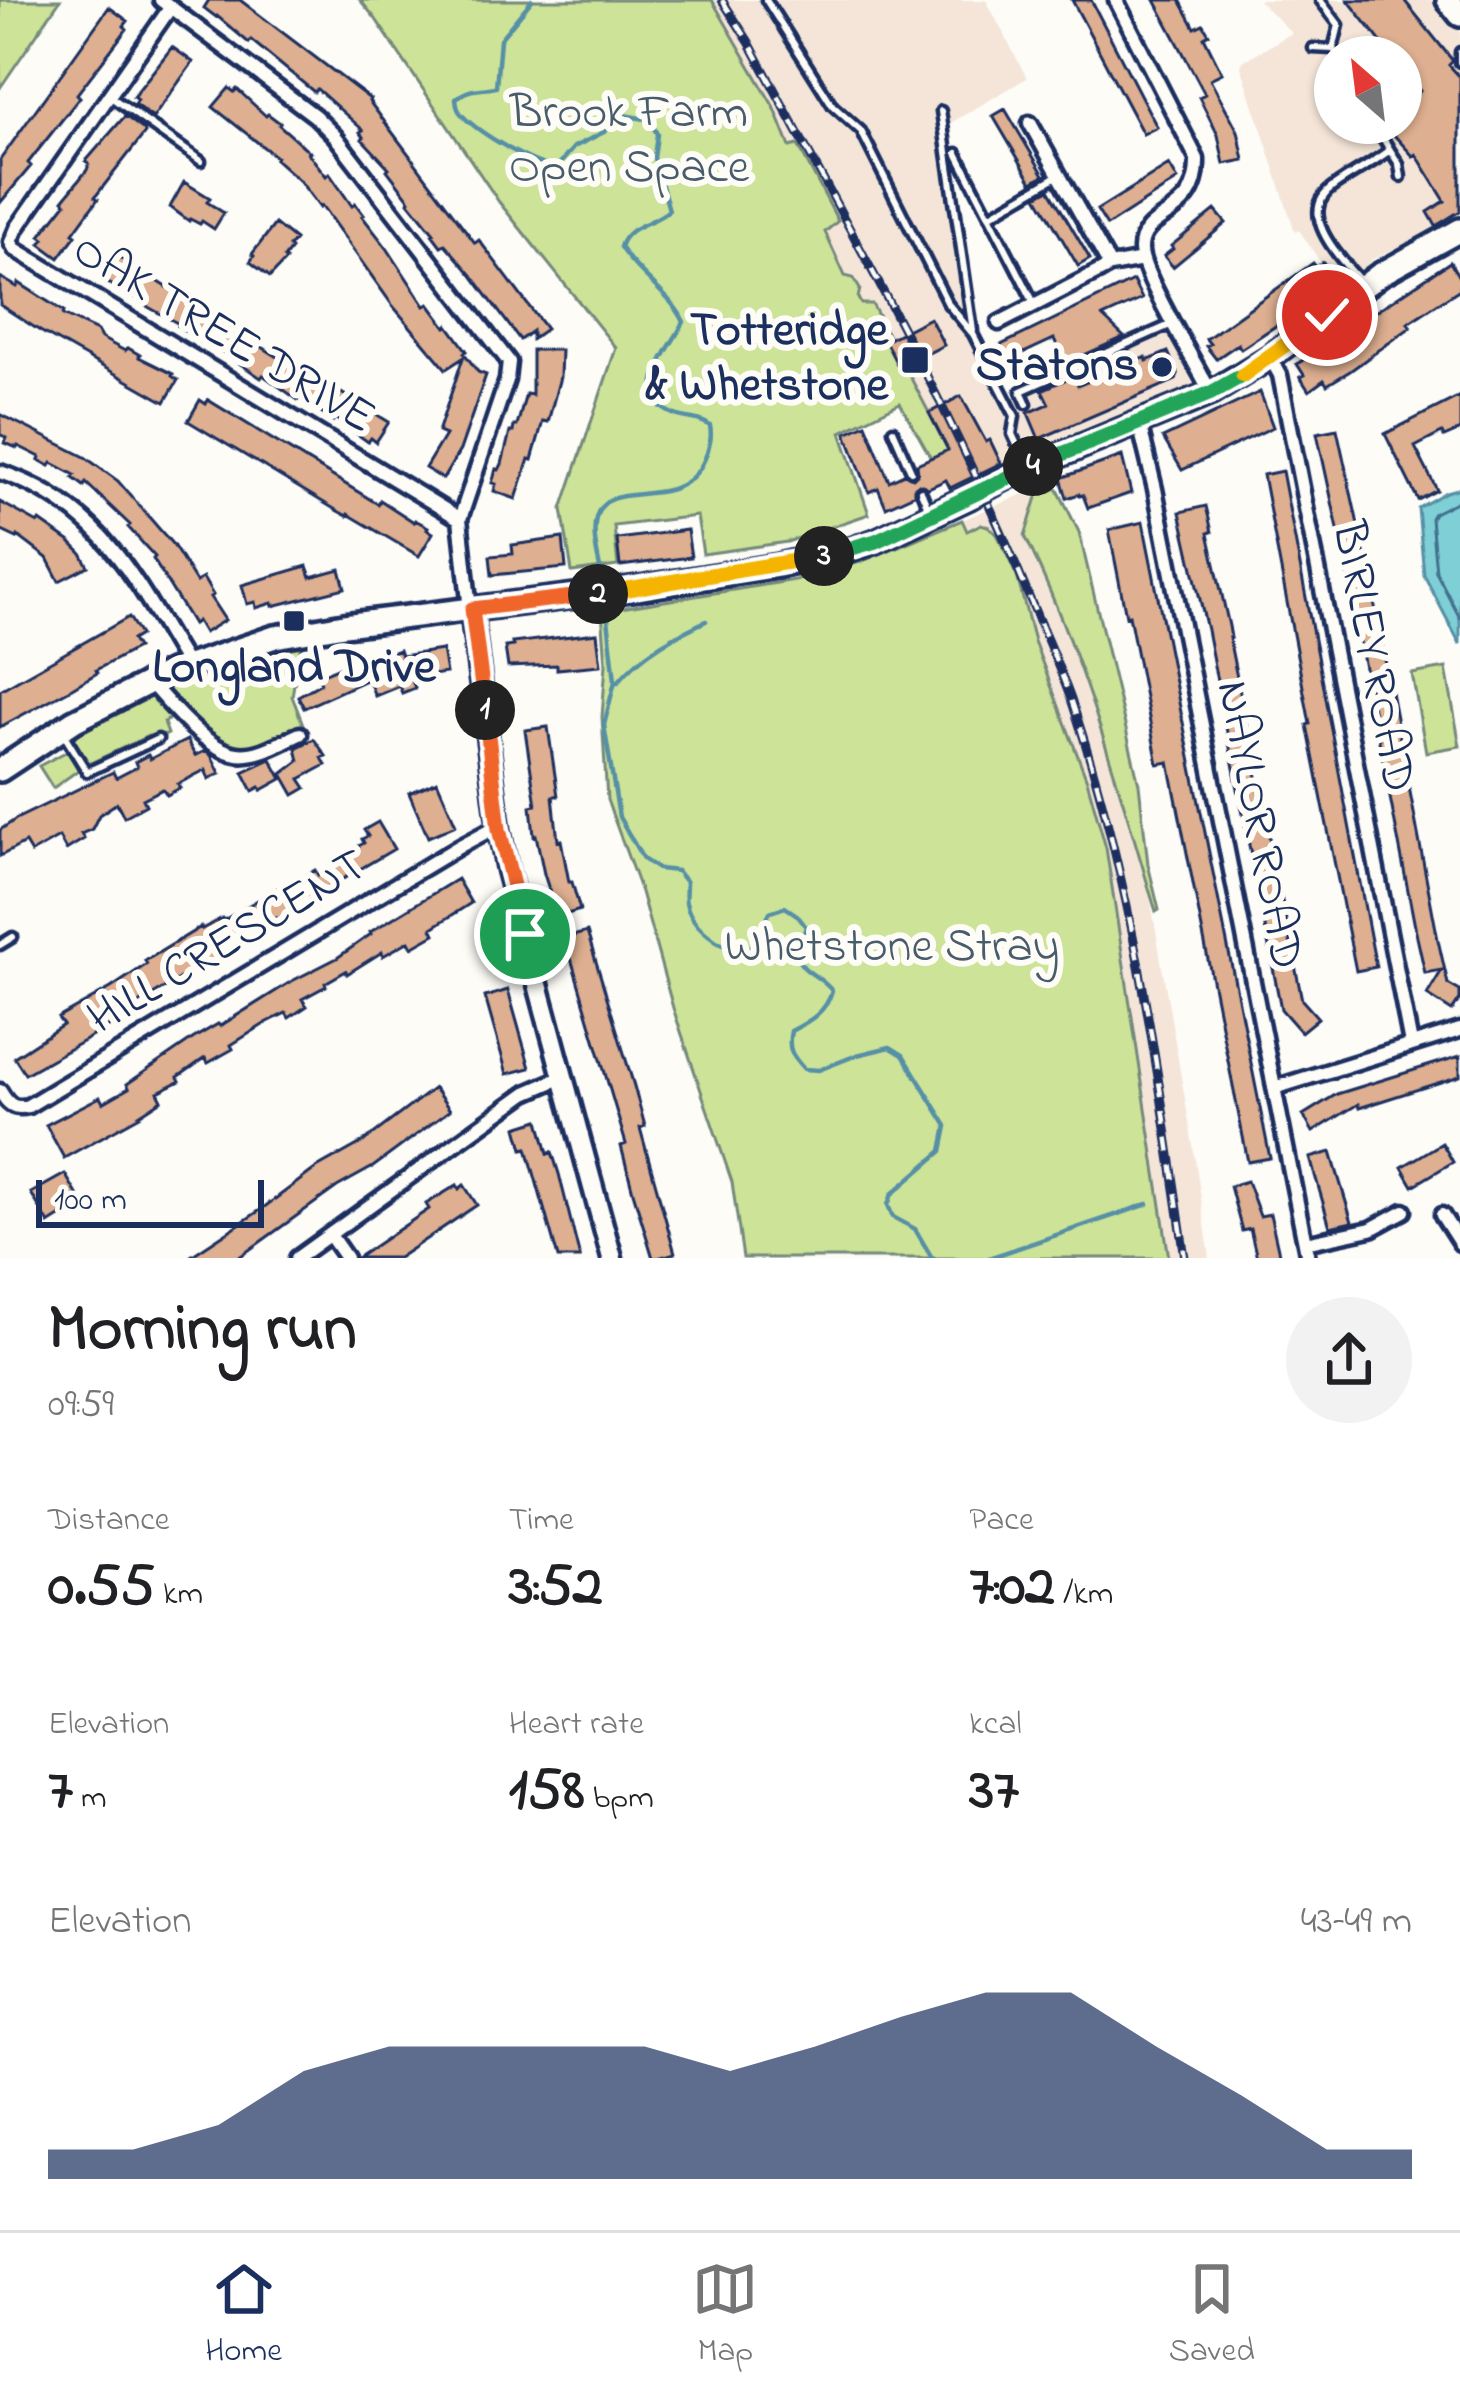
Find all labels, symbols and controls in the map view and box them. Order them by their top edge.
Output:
north arrow [1314,36,1422,144]
map controls [1314,36,1422,144]
park label: Brook Farm Open Space [509,79,750,204]
street label: OAK TREE DRIVE [58,217,388,453]
pin [1276,264,1378,366]
icon: check [1294,282,1360,348]
place label: Totteridge & Whetstone [645,297,889,422]
place label: Statons [976,332,1138,402]
marker: Totteridge & Whetstone [899,344,931,376]
marker: Statons [1149,354,1175,380]
pin: 4 [1003,436,1063,496]
text: 4 [1026,442,1040,490]
street label: BIRLEY ROAD [1311,515,1433,798]
pin: 3 [794,526,854,586]
text: 3 [817,532,831,580]
pin: 2 [568,564,628,624]
text: 2 [590,570,606,618]
marker: Longland Drive [281,608,307,634]
place label: Longland Drive [153,634,437,706]
street label: NAYLOR ROAD [1196,675,1320,975]
pin: 1 [455,680,515,740]
text: 1 [480,686,490,734]
street label: HILL CRESCENT [75,832,381,1054]
pin [474,883,576,985]
icon: arrive [492,901,558,967]
park label: Whetstone Stray [725,913,1059,983]
scale bar [36,1174,264,1227]
text: 100 m [54,1177,127,1225]
text: Morning run [48,1284,357,1380]
button: share [1286,1297,1412,1423]
text: 09:59 [48,1377,114,1434]
text: Distance [48,1497,170,1545]
text: Time [509,1497,574,1545]
text: Pace [969,1497,1034,1545]
text: 0.55 [48,1545,155,1632]
text: 3:52 [509,1545,603,1632]
text: 7:02 [969,1545,1055,1632]
text: km [155,1571,203,1619]
text: /km [1055,1571,1113,1619]
text: Elevation [48,1701,169,1749]
text: Heart rate [509,1701,644,1749]
text: kcal [969,1701,1022,1749]
text: 7 [48,1749,73,1836]
text: 158 [509,1749,585,1836]
text: 37 [969,1749,1019,1836]
text: m [73,1775,107,1823]
text: bpm [585,1775,654,1823]
text: Elevation [48,1894,191,1951]
text: 43–49 m [1301,1894,1412,1951]
tab: Home [205,2256,282,2376]
tab: Map [692,2256,758,2376]
tab: Saved [1169,2256,1255,2376]

